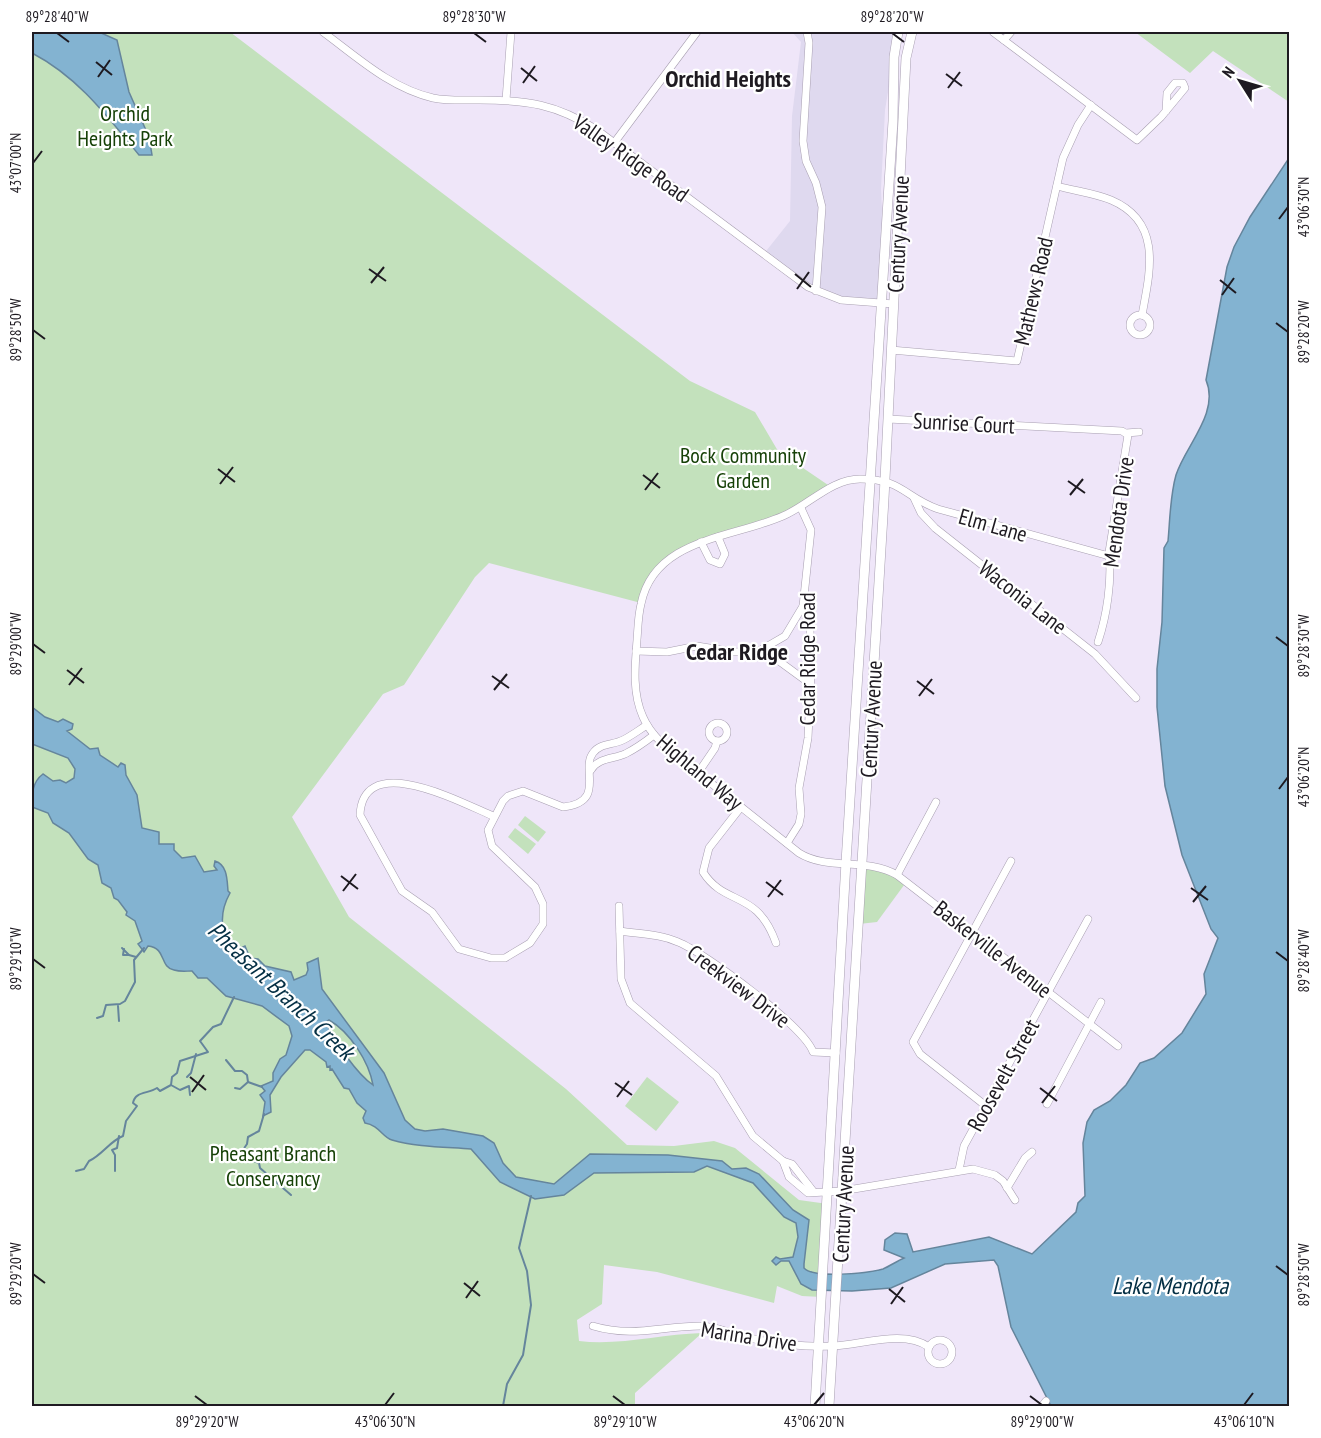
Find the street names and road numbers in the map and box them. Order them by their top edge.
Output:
street label: Valley Ridge Road [567,107,694,208]
street label: Century Avenue [881,175,915,293]
street label: Mathews Road [1007,234,1059,348]
street label: Sunrise Court [912,406,1016,440]
street label: Mendota Drive [1096,455,1140,569]
street label: Elm Lane [956,502,1030,548]
street label: Waconia Lane [973,554,1073,640]
street label: Cedar Ridge Road [793,592,821,726]
street label: Century Avenue [854,660,888,778]
street label: Highland Way [651,728,749,817]
street label: Baskerville Avenue [928,894,1058,1004]
street label: Creekview Drive [682,938,796,1034]
street label: Roosevelt Street [961,1014,1045,1136]
street label: Century Avenue [826,1145,860,1263]
street label: Marina Drive [699,1315,799,1357]

